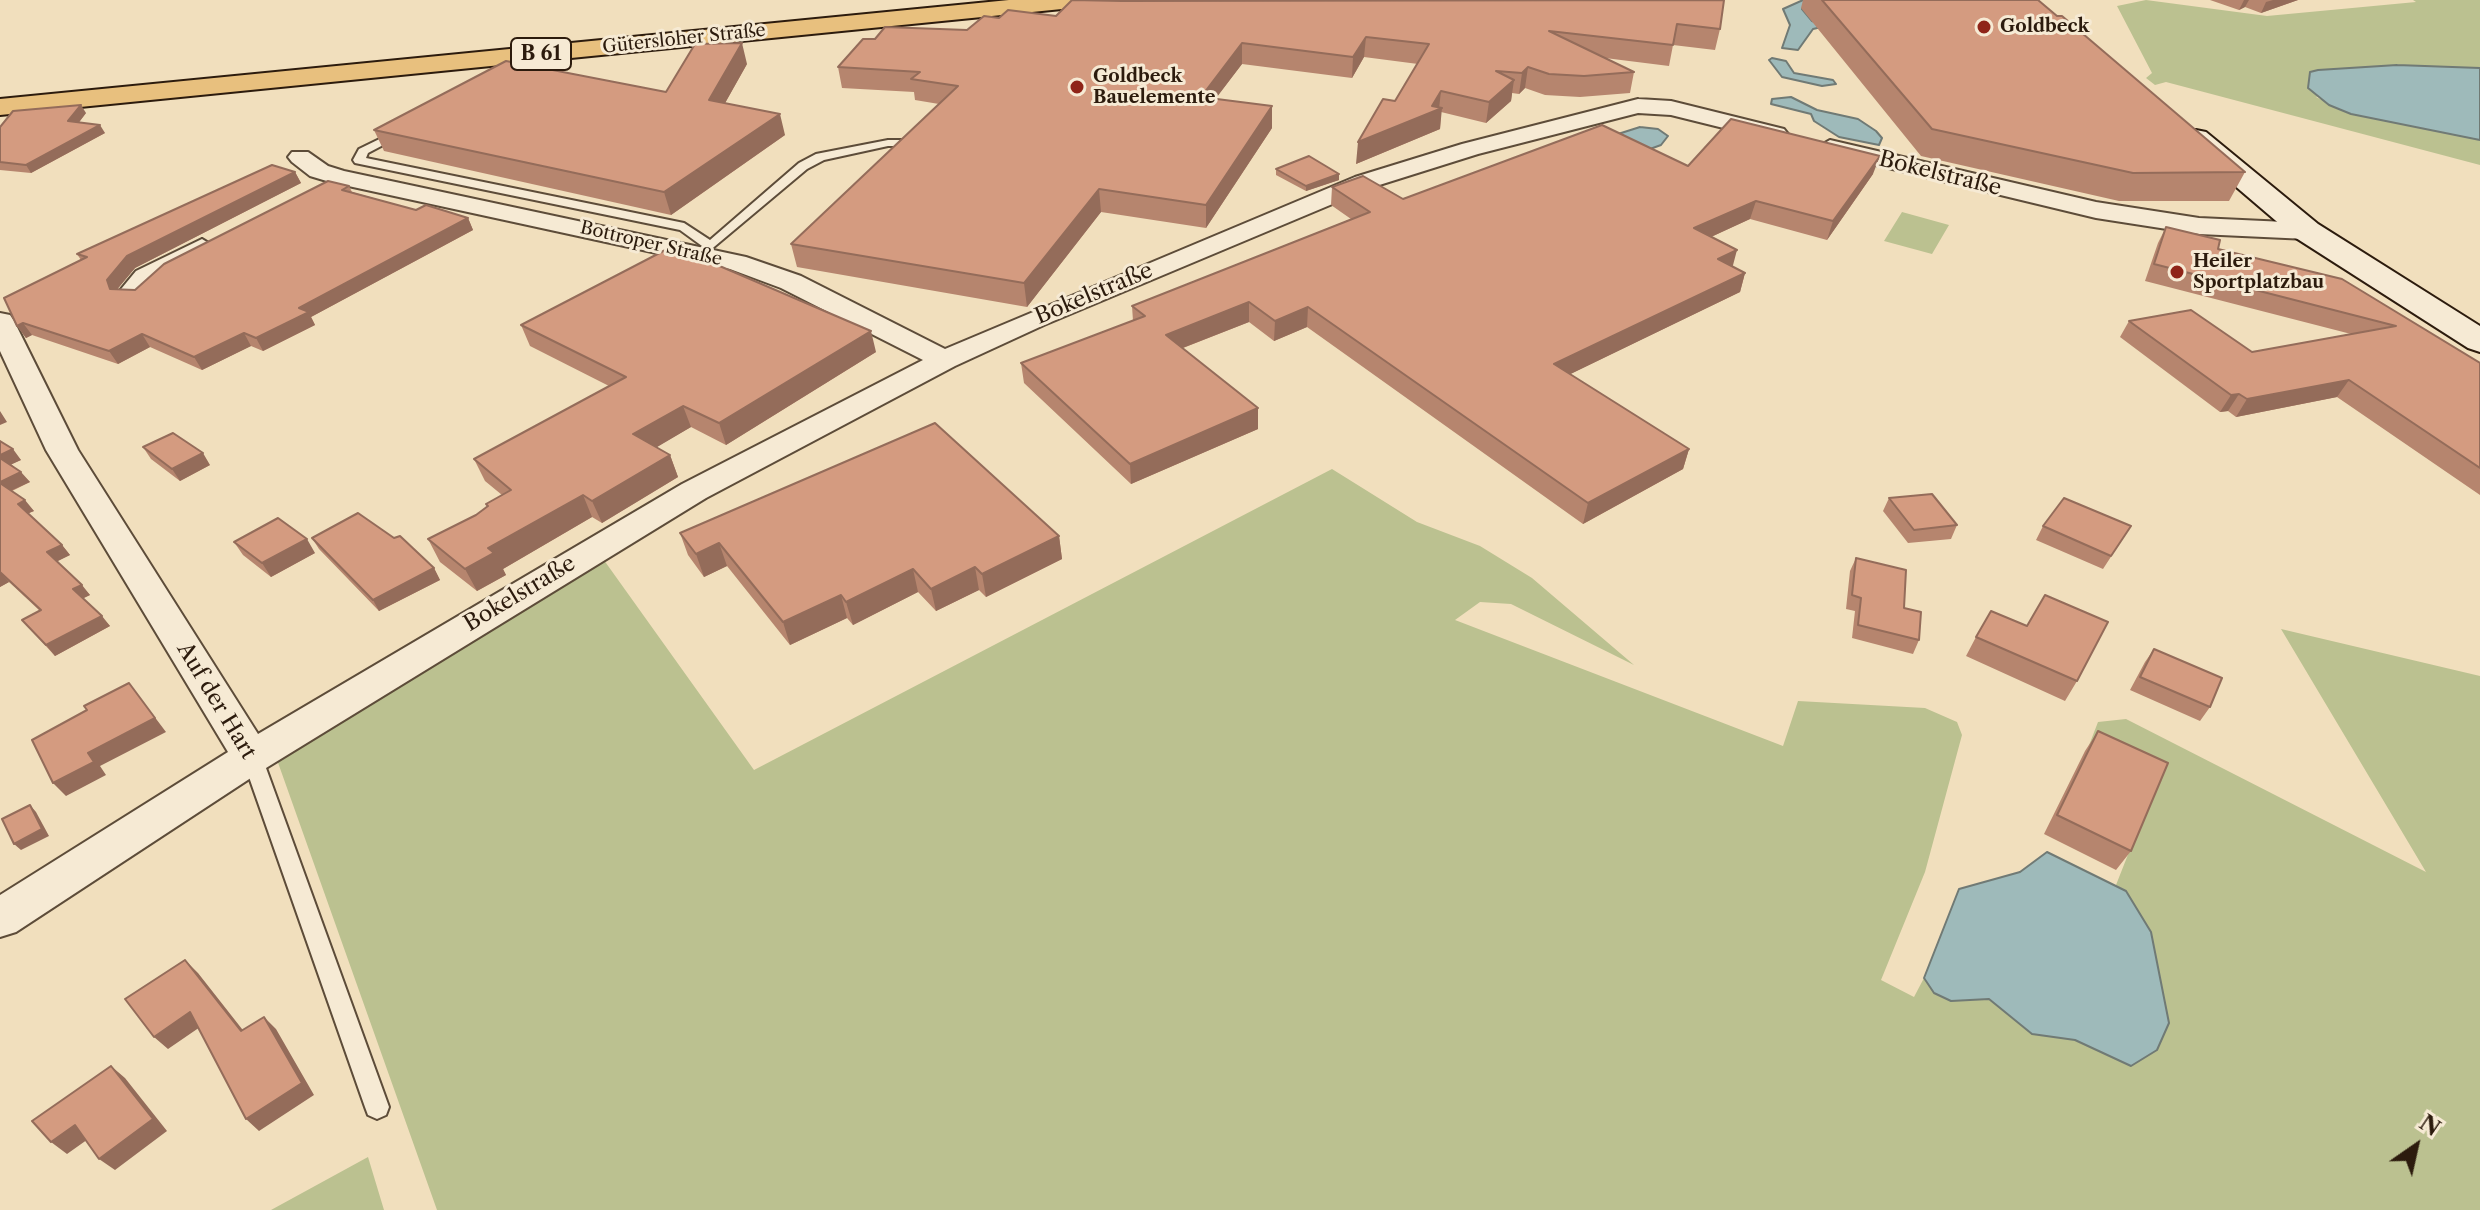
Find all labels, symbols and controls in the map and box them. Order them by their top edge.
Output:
place label: Goldbeck [2000,16,2089,38]
marker: Goldbeck [1975,18,1993,36]
street label: Gütersloher Straße [601,20,767,58]
road number: B 61 [511,38,571,70]
place label: Goldbeck Bauelemente [1093,66,1216,108]
marker: Goldbeck Bauelemente [1068,78,1086,96]
street label: Bokelstraße [1876,146,2004,202]
street label: Bottroper Straße [578,217,724,271]
place label: Heiler Sportplatzbau [2193,251,2324,294]
street label: Bokelstraße [1031,257,1157,331]
marker: Heiler Sportplatzbau [2168,263,2186,281]
street label: Bokelstraße [460,550,580,638]
street label: Auf der Hart [171,638,261,764]
north arrow [2376,1106,2456,1186]
text: N [2414,1109,2445,1142]

